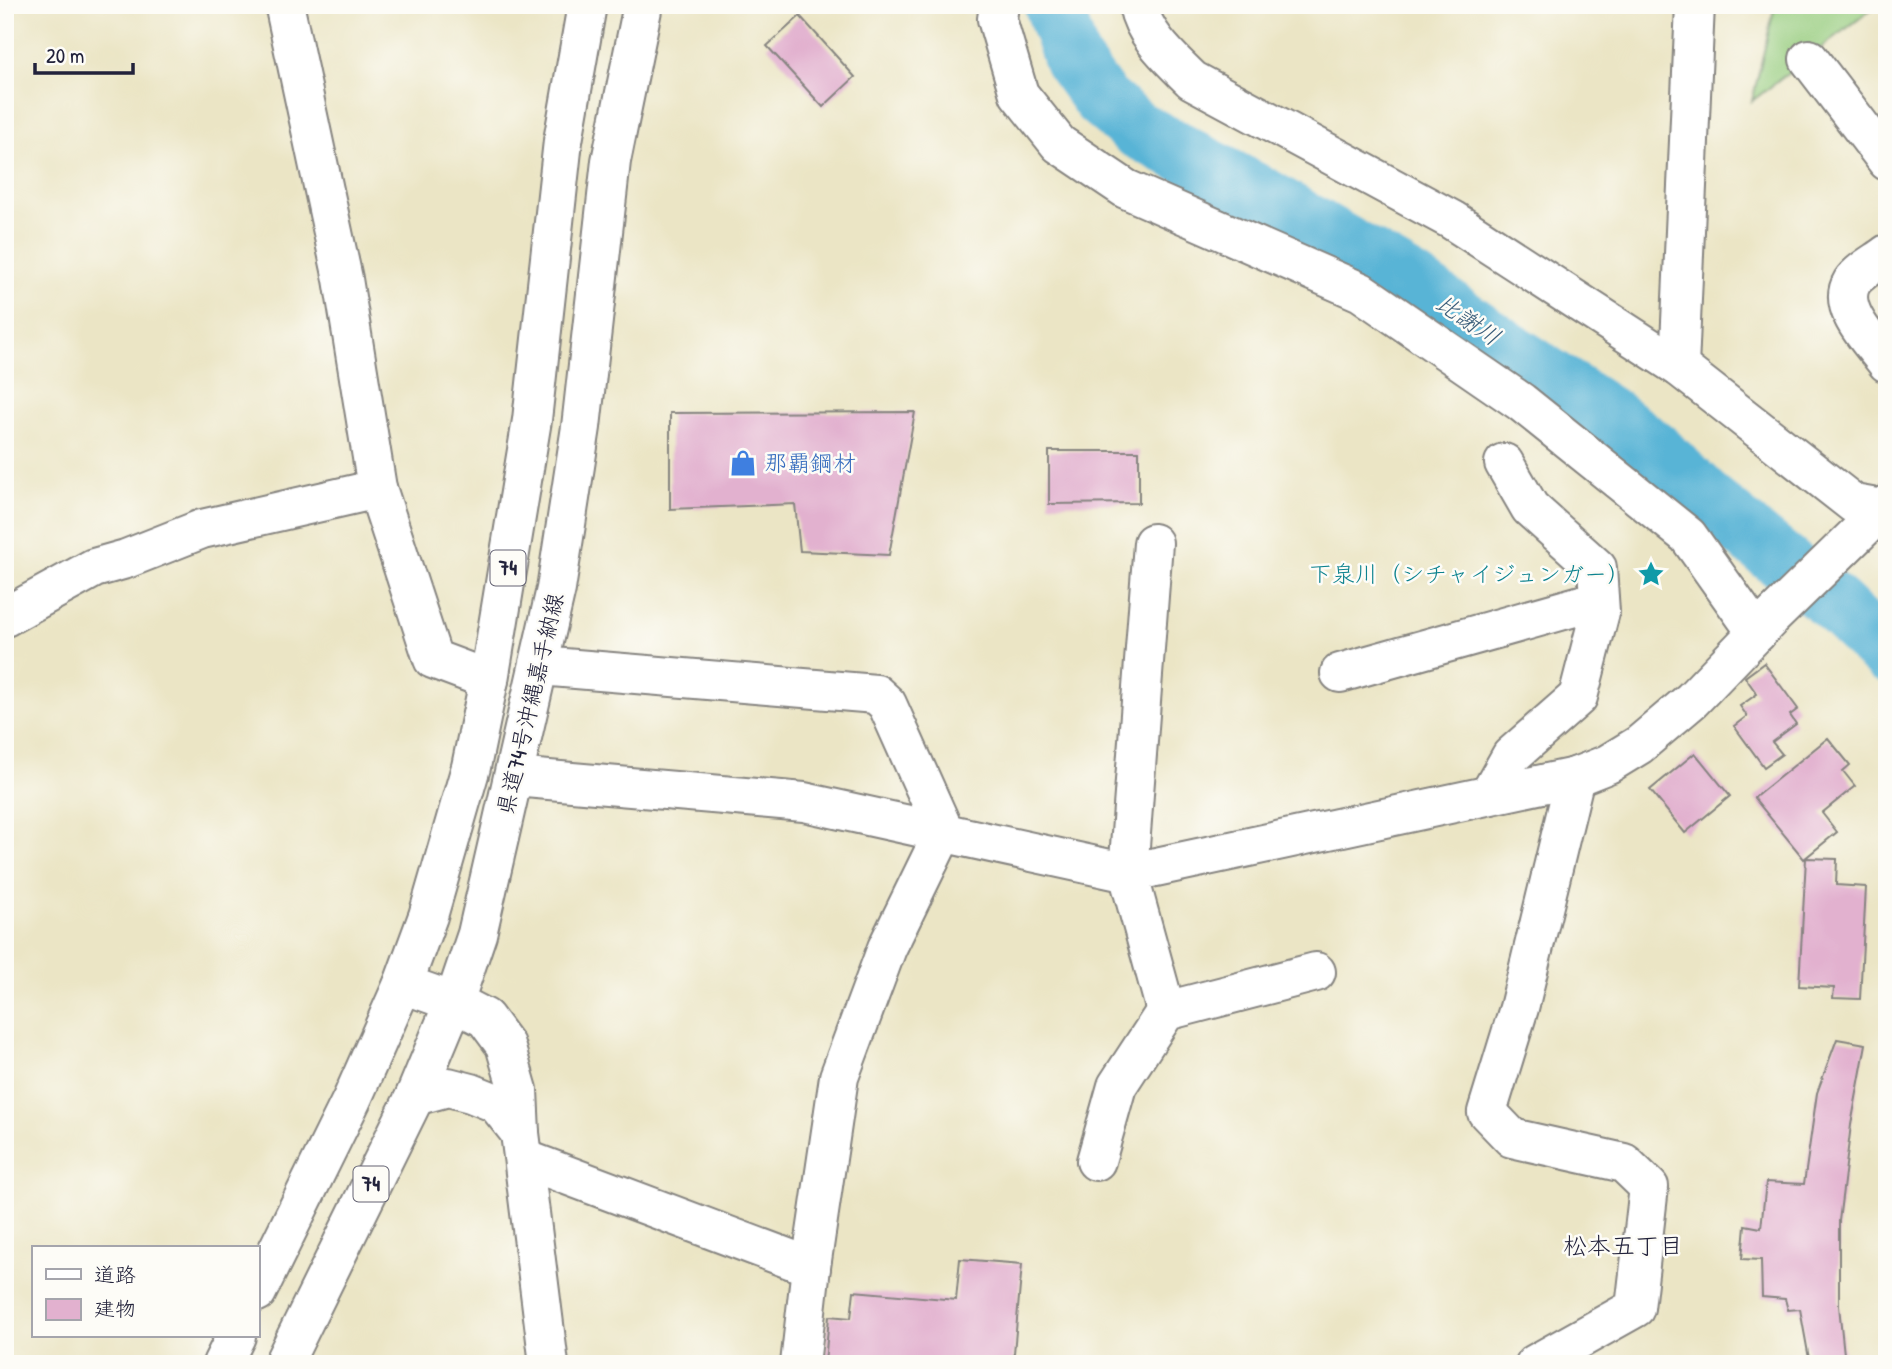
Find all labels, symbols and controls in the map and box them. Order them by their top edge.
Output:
scale bar [35,32,133,76]
text: 20 m [46,41,84,70]
water label: 比謝川 [1430,286,1507,353]
place label: 那覇鋼材 [764,447,856,478]
shop icon: 那覇鋼材 [728,448,758,478]
road number: 74 [490,550,526,586]
place label: 下泉川（シチャイジュンガー） [1309,558,1630,589]
place icon: 下泉川（シチャイジュンガー） [1636,559,1666,589]
street label: 県道74号沖縄嘉手納線 [489,590,570,818]
road number: 74 [354,1166,388,1202]
district label: 松本五丁目 [1563,1229,1683,1261]
legend [32,1246,259,1338]
text: 道路 [94,1260,136,1289]
text: 建物 [94,1294,136,1323]

